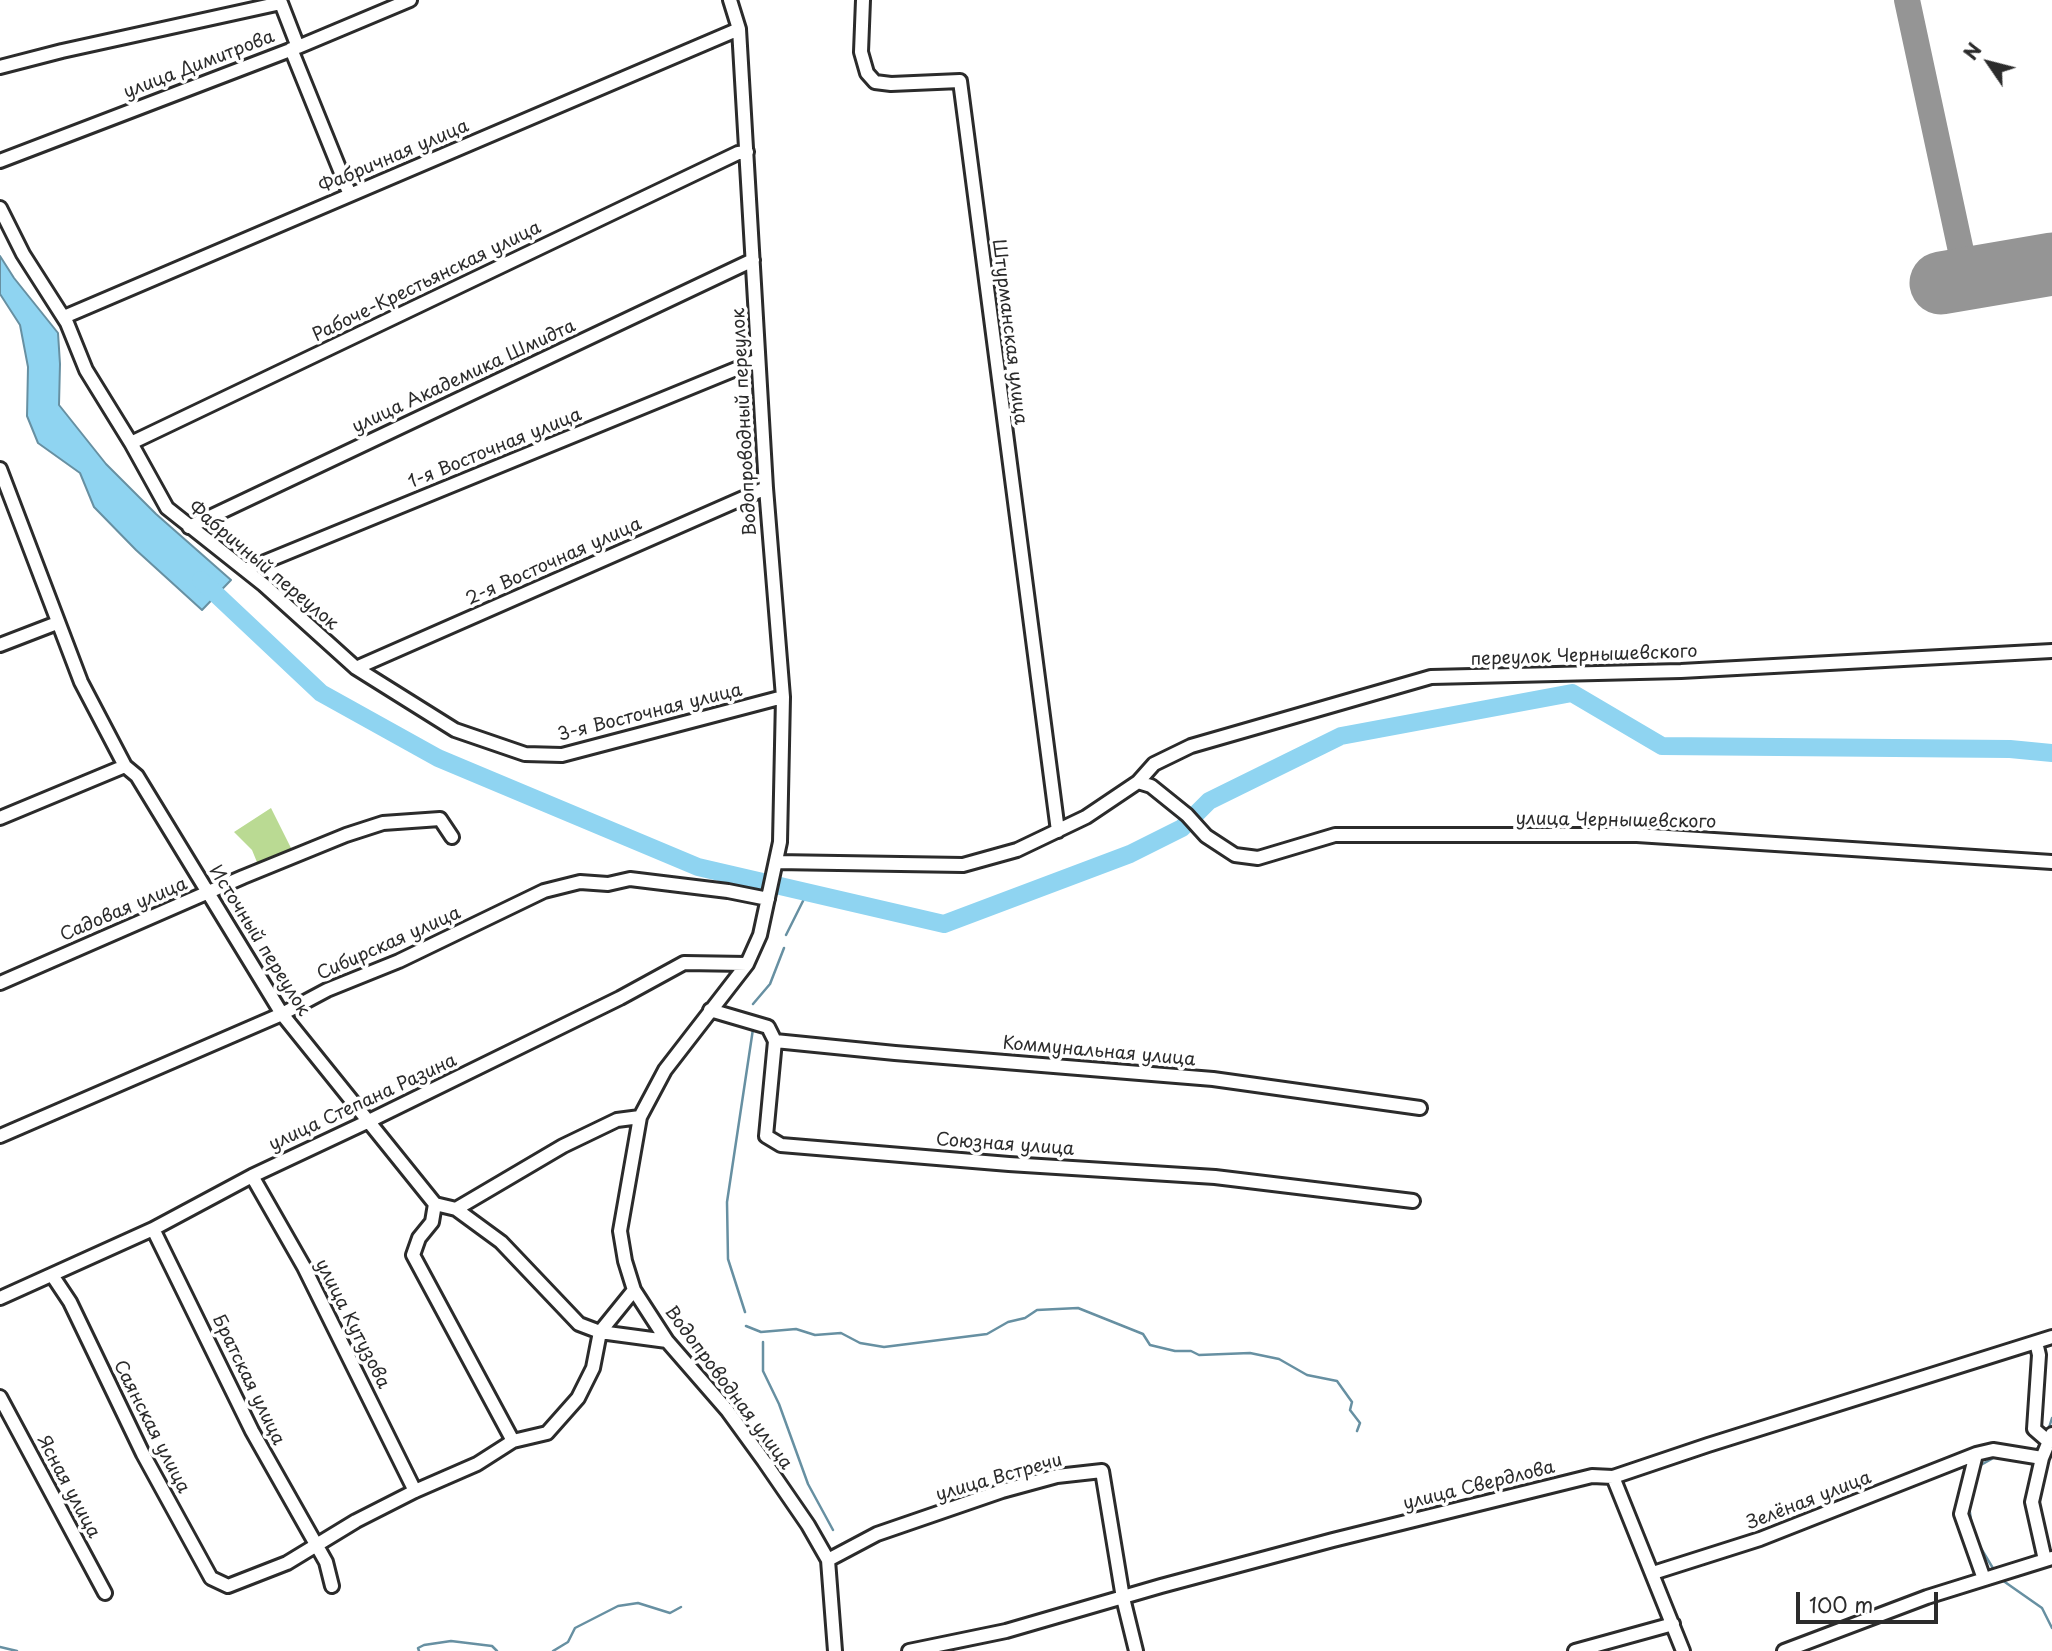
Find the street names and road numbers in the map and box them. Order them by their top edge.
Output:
street label: улица Димитрова [121,26,277,104]
street label: Фабричная улица [316,116,472,198]
street label: Рабоче-Крестьянская улица [309,217,545,347]
street label: Штурманская улица [987,238,1031,426]
street label: Водопроводный переулок [728,308,762,536]
street label: улица Академика Шмидта [349,316,579,438]
street label: 1-я Восточная улица [405,404,585,494]
street label: Фабричный переулок [184,497,342,635]
street label: 2-я Восточная улица [463,514,645,610]
street label: переулок Чернышевского [1470,641,1698,671]
street label: 3-я Восточная улица [556,680,744,746]
street label: улица Чернышевского [1515,808,1717,834]
street label: Источный переулок [204,862,314,1020]
street label: Садовая улица [57,873,191,947]
street label: Сибирская улица [314,903,464,985]
street label: Коммунальная улица [1002,1033,1196,1071]
street label: улица Степана Разина [266,1050,460,1156]
street label: Союзная улица [935,1129,1075,1161]
street label: улица Кутузова [310,1256,394,1392]
street label: Водопроводная улица [660,1302,796,1474]
street label: Братская улица [207,1311,289,1449]
street label: Саянская улица [108,1357,194,1497]
street label: Ясная улица [32,1432,104,1542]
street label: улица Встречи [933,1450,1065,1506]
street label: улица Свердлова [1401,1457,1557,1515]
street label: Зелёная улица [1744,1467,1874,1535]

